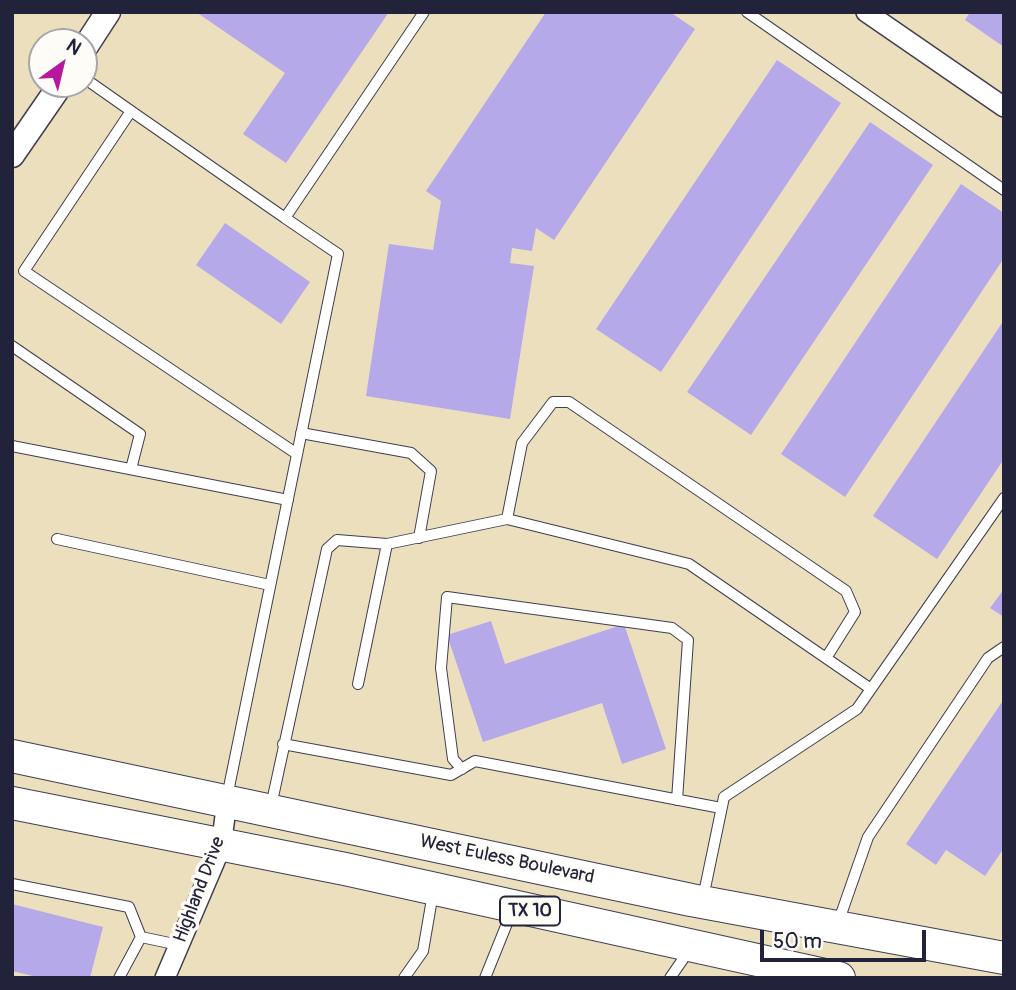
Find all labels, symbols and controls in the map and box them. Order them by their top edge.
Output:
north arrow [28,28,98,98]
text: N [62,34,86,61]
street label: West Euless Boulevard [418,830,596,890]
street label: Highland Drive [169,834,231,946]
road number: TX 10 [500,896,560,926]
scale bar [764,916,930,960]
text: 50 m [773,928,822,955]

